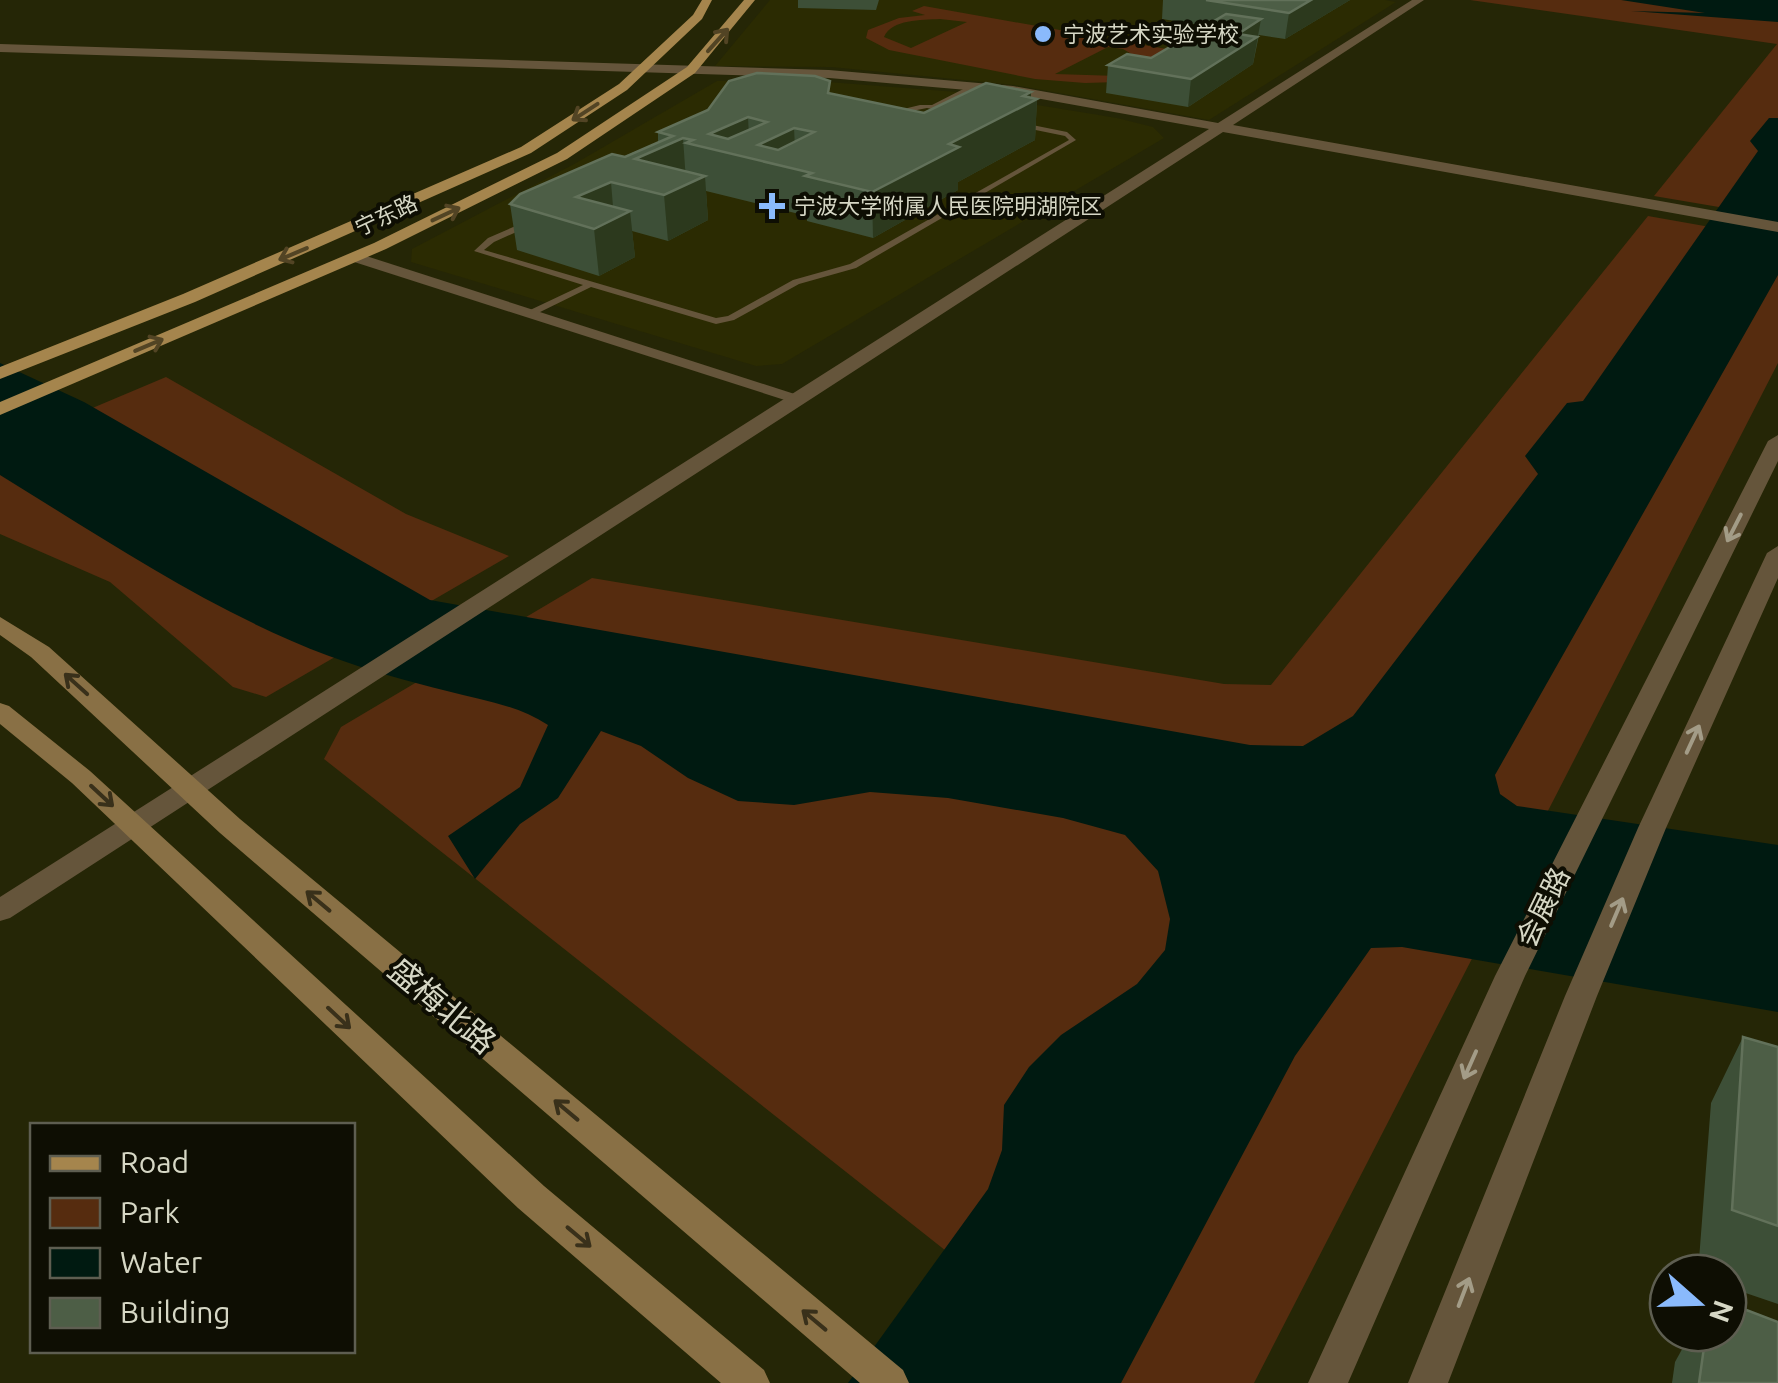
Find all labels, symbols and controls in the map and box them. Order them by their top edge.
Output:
place label: 宁波艺术实验学校 [1063,21,1239,46]
marker: 宁波艺术实验学校 [1032,23,1054,45]
one-way arrow [706,28,729,53]
one-way arrow [571,101,599,122]
street label: 宁东路 [351,189,421,240]
marker: 宁波大学附属人民医院明湖院区 [759,193,785,219]
place label: 宁波大学附属人民医院明湖院区 [794,193,1102,218]
one-way arrow [430,204,460,223]
one-way arrow [278,246,309,264]
one-way arrow [133,335,164,353]
one-way arrow [1724,512,1743,542]
one-way arrow [63,673,89,697]
one-way arrow [1684,725,1703,755]
one-way arrow [89,784,113,808]
street label: 会展路 [1510,862,1575,951]
one-way arrow [305,890,331,912]
one-way arrow [1609,897,1627,928]
street label: 盛梅北路 [382,950,503,1060]
one-way arrow [327,1006,351,1030]
one-way arrow [1460,1049,1479,1079]
one-way arrow [554,1099,579,1122]
legend [30,1123,355,1353]
text: Road [120,1145,189,1179]
text: Park [120,1195,180,1229]
one-way arrow [566,1226,591,1249]
text: Water [120,1245,203,1279]
north arrow [1648,1253,1748,1353]
one-way arrow [1456,1278,1474,1309]
text: Building [120,1295,231,1329]
text: N [1704,1297,1740,1327]
one-way arrow [802,1309,828,1331]

